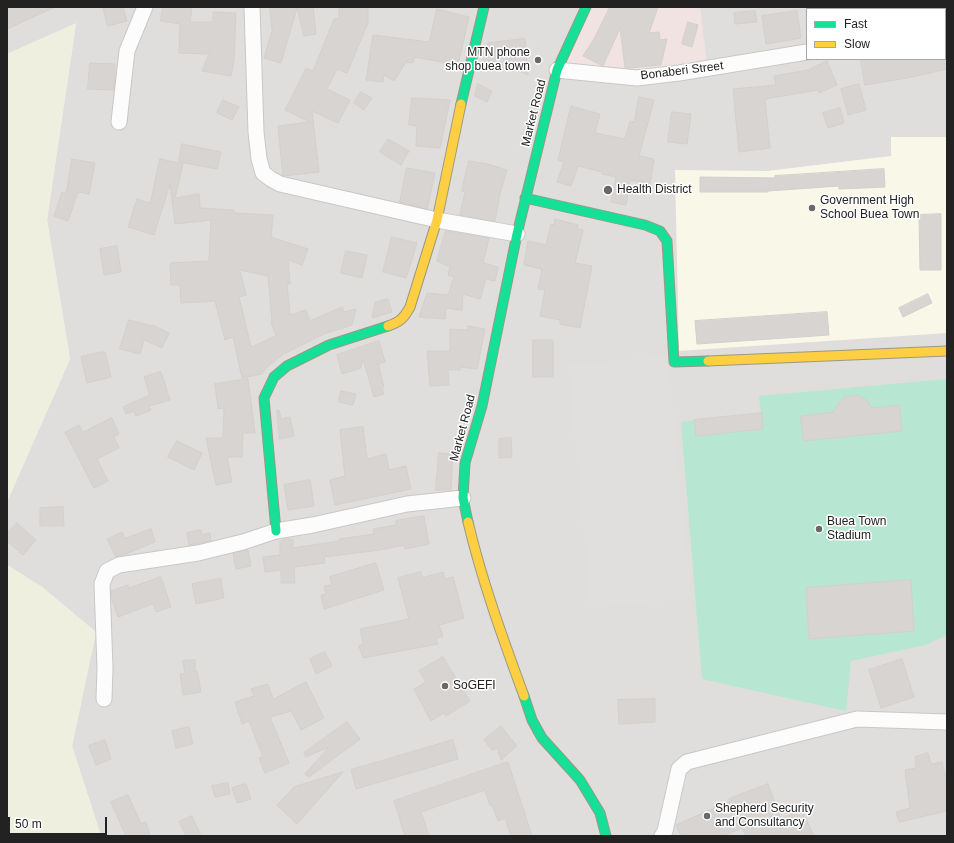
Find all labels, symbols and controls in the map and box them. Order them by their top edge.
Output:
legend [806,8,946,60]
text: Fast [844,17,867,31]
text: Slow [844,37,870,51]
place label: MTN phone shop buea town [445,46,530,74]
marker: MTN phone shop buea town [533,55,543,65]
street label: Bonaberi Street [640,59,724,83]
street label: Market Road [519,78,549,148]
place label: Health District [617,183,692,197]
marker: Health District [602,184,614,196]
place label: Government High School Buea Town [820,194,919,222]
marker: Government High School Buea Town [807,203,817,213]
street label: Market Road [447,393,479,463]
place label: Buea Town Stadium [827,515,886,543]
marker: Buea Town Stadium [814,524,824,534]
place label: SoGEFI [453,679,496,693]
marker: SoGEFI [440,681,450,691]
place label: Shepherd Security and Consultancy [715,802,814,830]
scale bar [10,809,109,835]
marker: Shepherd Security and Consultancy [702,811,712,821]
text: 50 m [15,817,42,831]

